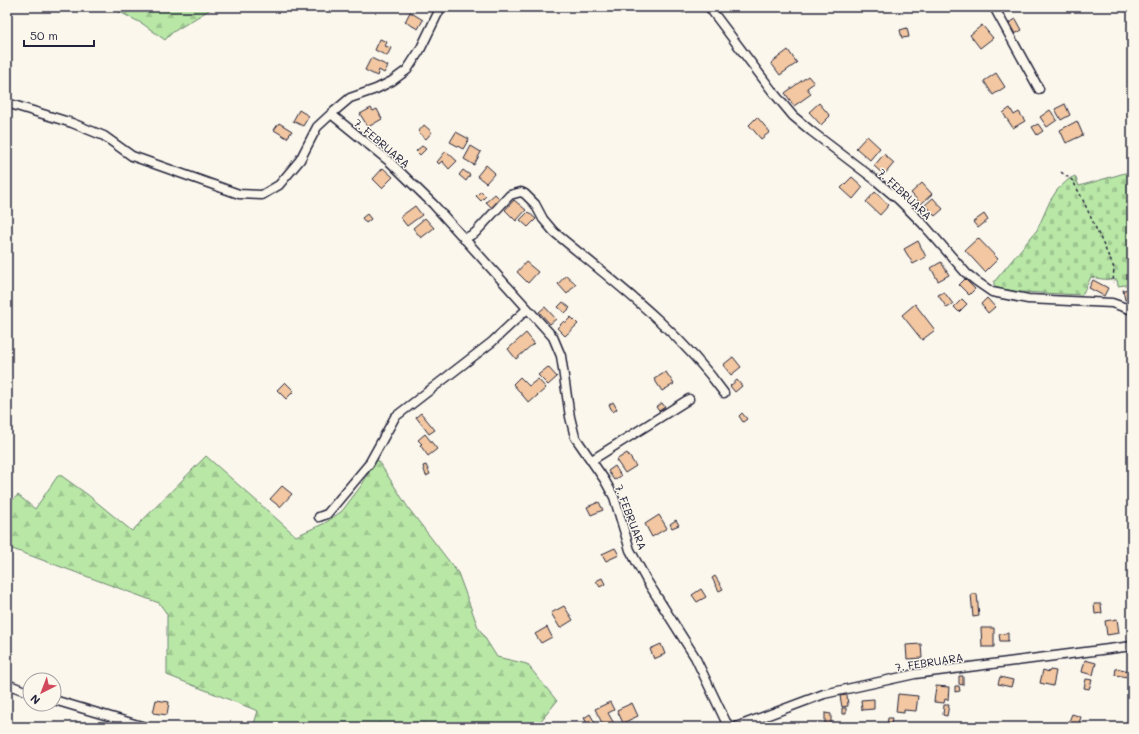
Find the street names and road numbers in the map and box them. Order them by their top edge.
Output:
street label: 7. FEBRUARA [351,115,413,171]
street label: 7. FEBRUARA [875,165,935,223]
street label: 7. FEBRUARA [612,482,650,552]
street label: 7. FEBRUARA [894,649,964,675]

